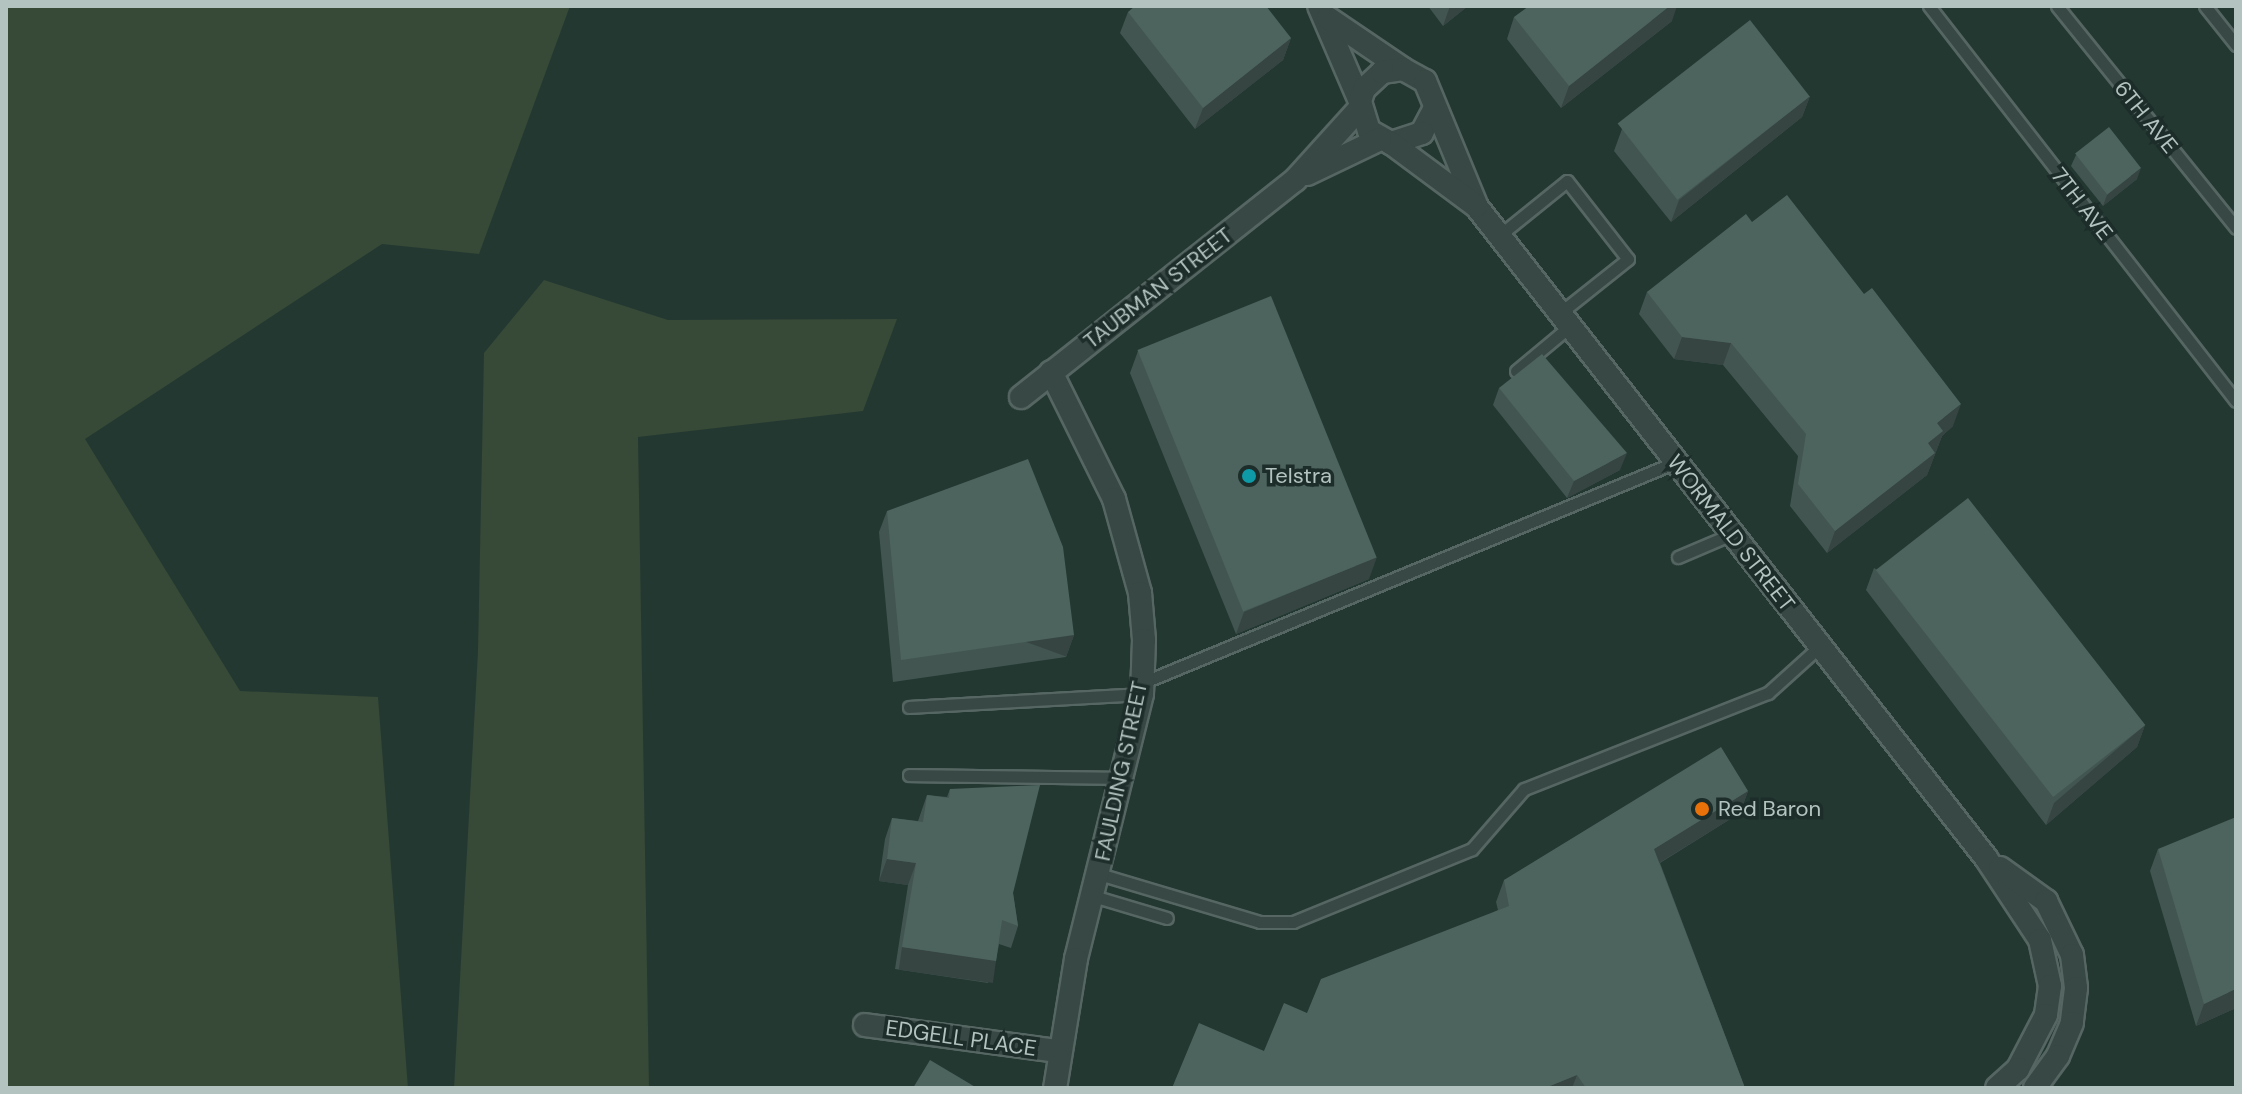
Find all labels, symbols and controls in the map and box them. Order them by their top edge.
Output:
street label: 6TH AVE [2109,75,2183,159]
street label: 7TH AVE [2046,163,2118,245]
street label: TAUBMAN STREET [1078,222,1238,354]
street label: WORMALD STREET [1662,449,1800,617]
place label: Telstra [1265,463,1332,489]
marker: Telstra [1240,467,1258,485]
street label: FAULDING STREET [1089,679,1153,863]
place label: Red Baron [1718,796,1821,822]
marker: Red Baron [1693,800,1711,818]
street label: EDGELL PLACE [884,1014,1038,1062]

